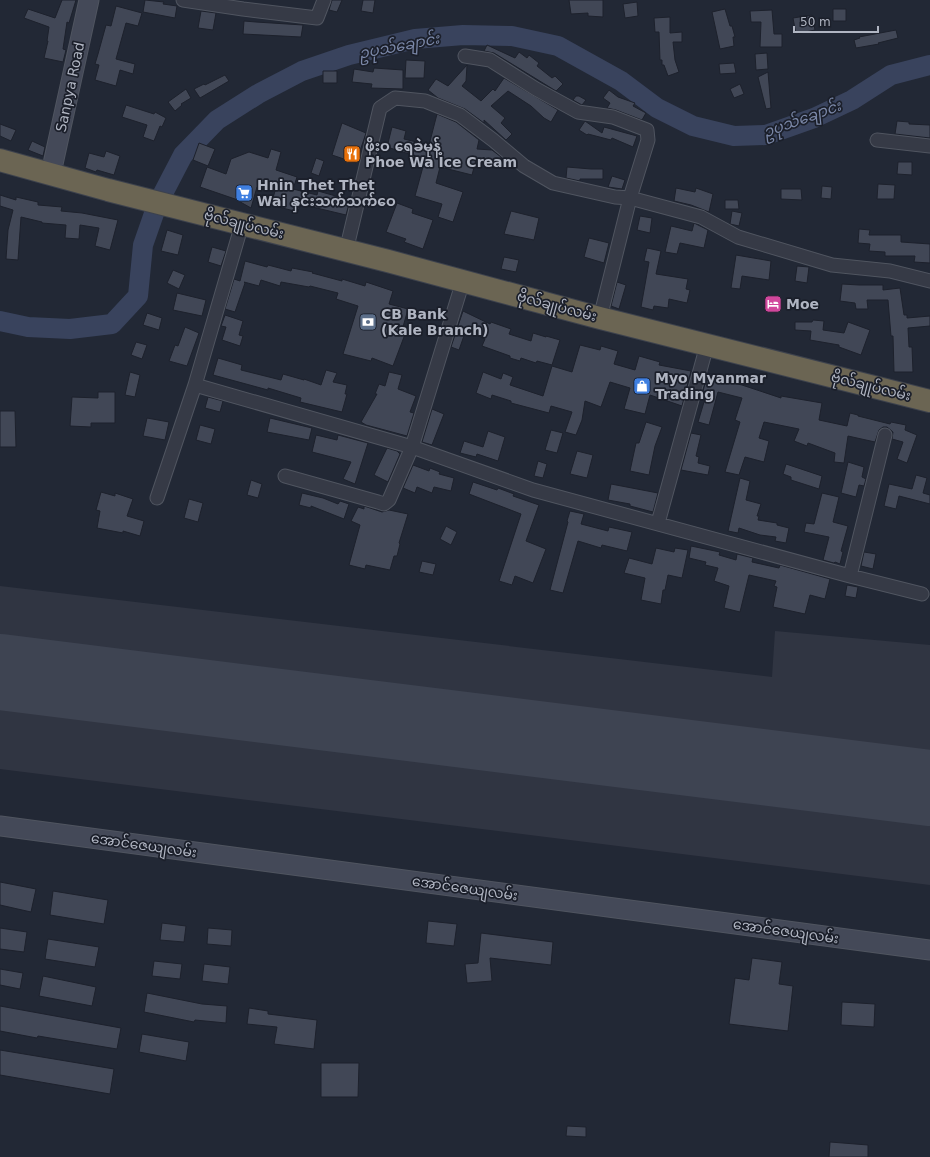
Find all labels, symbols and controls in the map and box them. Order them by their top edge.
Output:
scale bar [794,8,878,34]
text: 50 m [800,15,831,29]
water label: ဥပုသ်ချောင်း [357,27,442,66]
street label: Sanpya Road [53,41,87,133]
water label: ဥပုသ်ချောင်း [760,94,845,144]
place label: ဖိုးဝ ရေခဲမုန့် Phoe Wa Ice Cream [365,136,517,170]
restaurant icon: ဖိုးဝ ရေခဲမုန့် Phoe Wa Ice Cream [342,144,362,164]
place label: Hnin Thet Thet Wai နှင်းသက်သက်ဝေ [257,177,396,213]
supermarket icon: Hnin Thet Thet Wai နှင်းသက်သက်ဝေ [234,183,254,203]
street label: ဗိုလ်ချုပ်လမ်း [202,204,286,245]
street label: ဗိုလ်ချုပ်လမ်း [515,286,599,328]
hotel icon: Moe [763,294,783,314]
place label: Moe [786,296,819,312]
place label: CB Bank (Kale Branch) [381,306,489,338]
bank icon: CB Bank (Kale Branch) [358,312,378,332]
street label: ဗိုလ်ချုပ်လမ်း [829,366,913,407]
place label: Myo Myanmar Trading [655,370,766,402]
shop icon: Myo Myanmar Trading [632,376,652,396]
street label: အောင်ဇေယျလမ်း [89,828,198,864]
street label: အောင်ဇေယျလမ်း [410,871,519,907]
street label: အောင်ဇေယျလမ်း [731,914,840,950]

